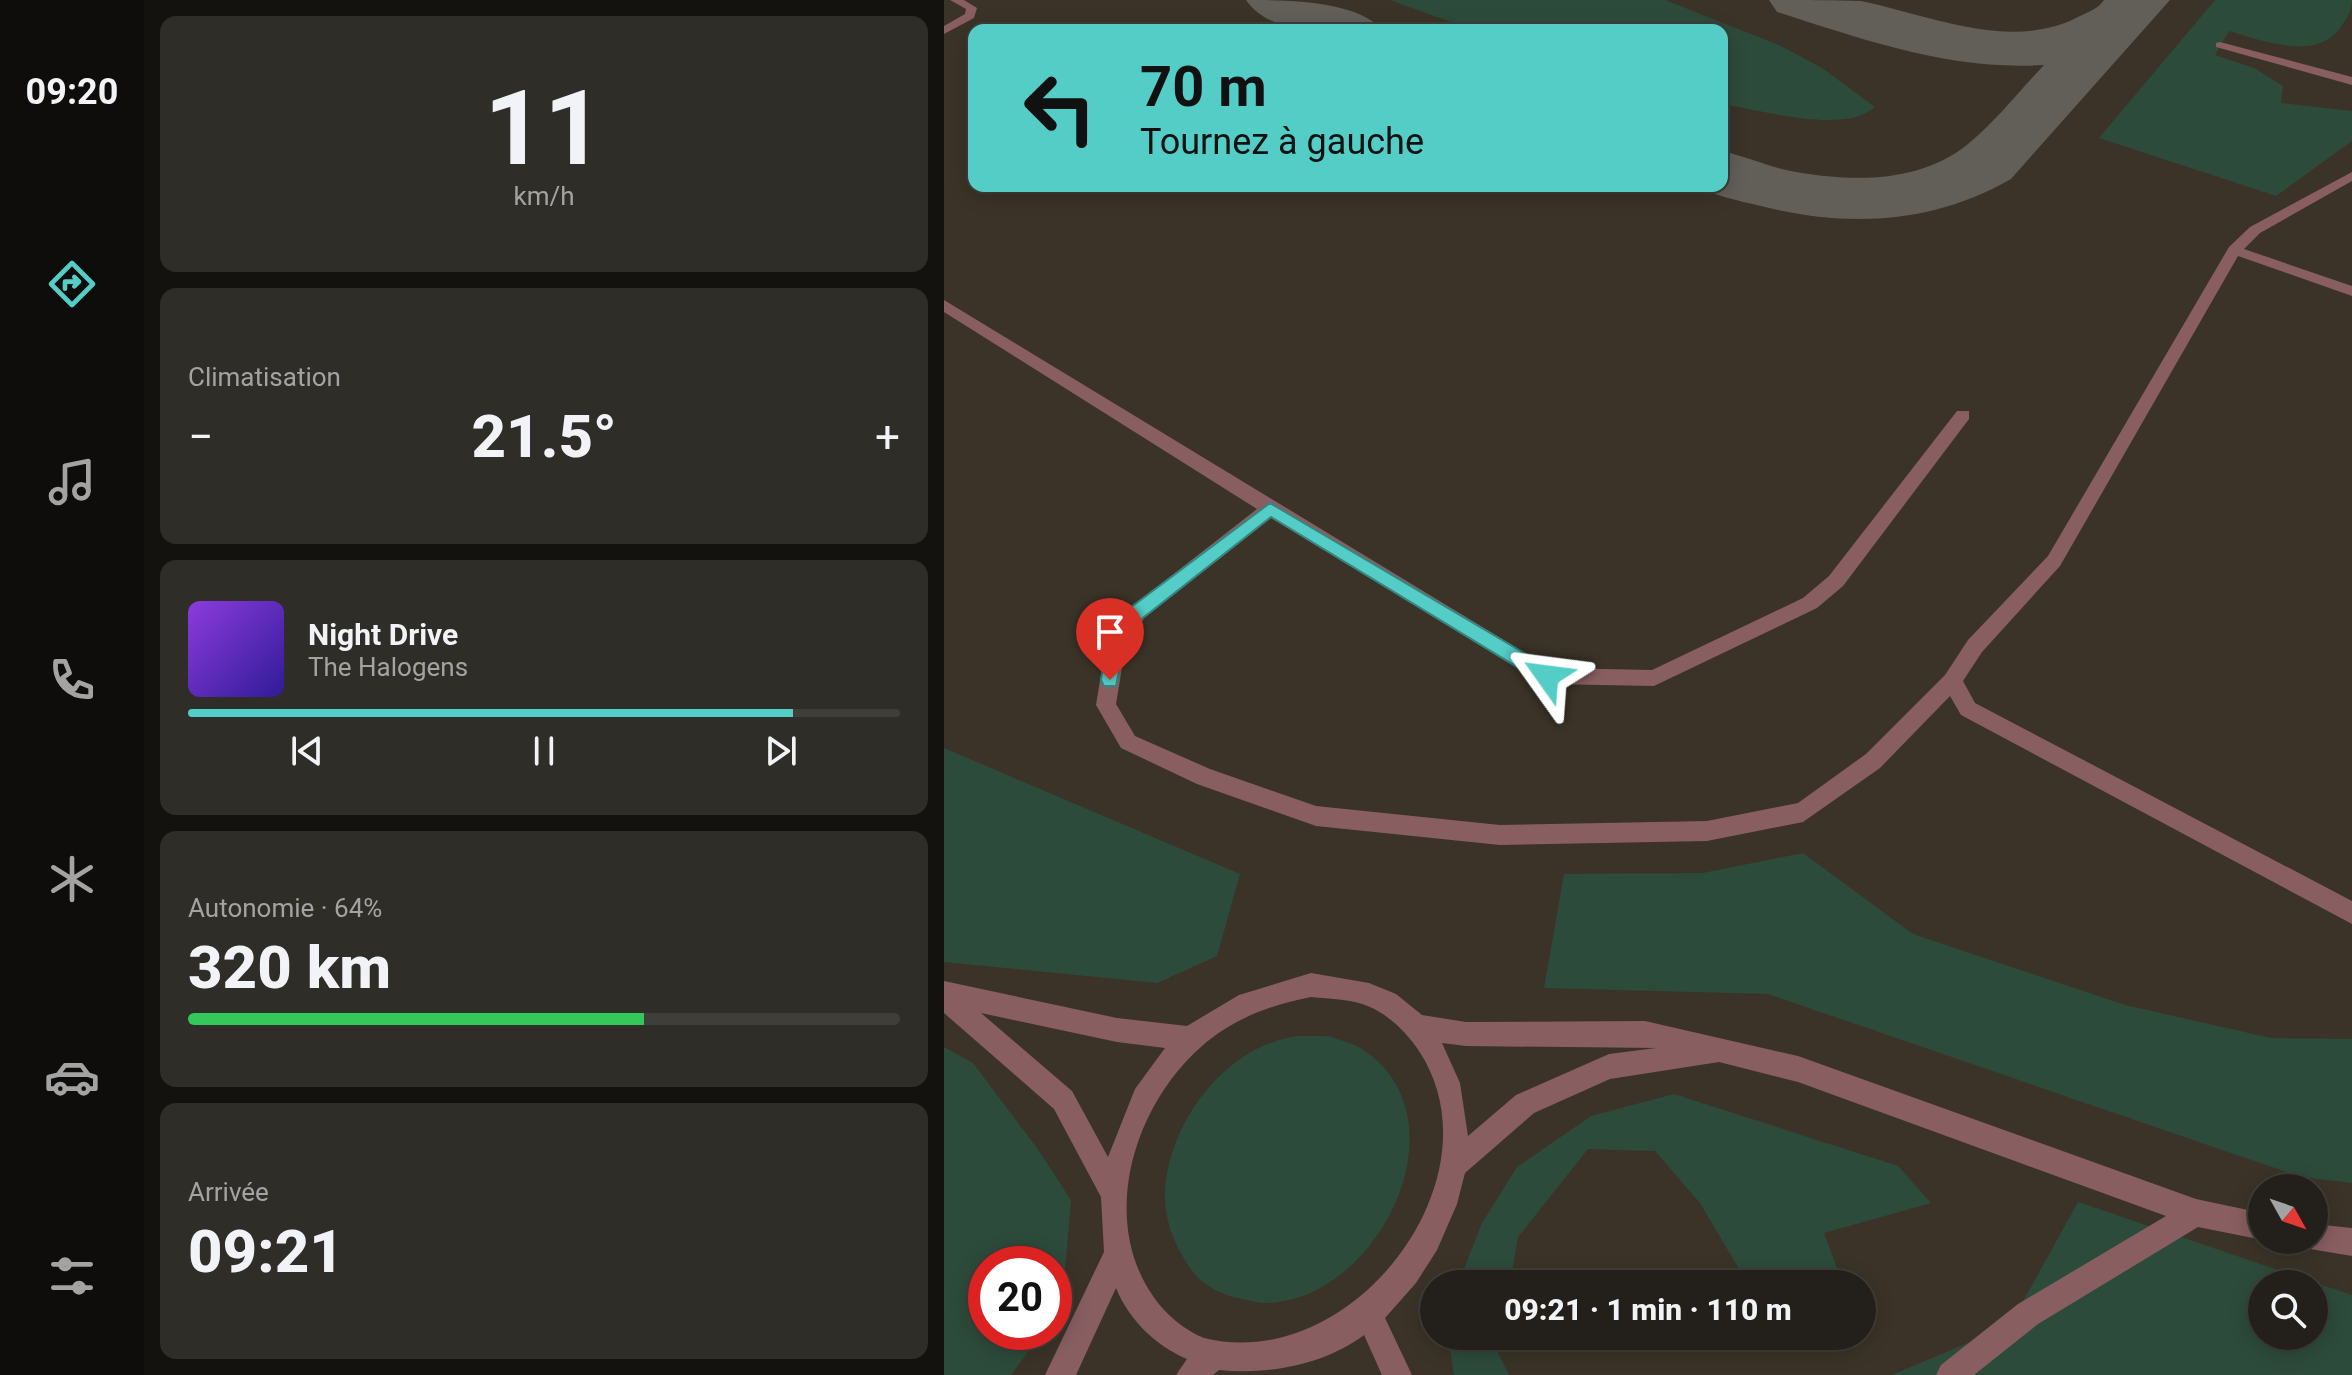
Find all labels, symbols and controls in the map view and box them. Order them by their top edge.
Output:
text: 70 m [1140,54,1267,120]
icon: left [1008,56,1112,160]
text: 11 [484,68,604,189]
text: 09:20 [26,71,118,113]
text: Tournez à gauche [1140,121,1424,163]
text: km/h [513,181,575,211]
icon: directions [44,256,100,312]
text: Climatisation [188,362,341,392]
text: 21.5° [472,401,617,472]
text: − [188,411,213,463]
text: + [875,411,900,463]
icon: music [44,454,100,510]
pin [1076,598,1144,680]
icon: arrive [1088,610,1132,654]
text: Night Drive [308,617,458,652]
position arrow [1505,634,1589,718]
icon: phone [44,652,100,708]
text: The Halogens [308,652,468,682]
icon: previous [285,729,329,773]
icon: pause [522,729,566,773]
icon: next [759,729,803,773]
icon: climate [44,851,100,907]
text: Autonomie · 64% [188,893,382,923]
text: 320 km [188,932,391,1003]
icon: car [44,1049,100,1105]
north arrow [2248,1174,2328,1254]
map controls [2248,1174,2328,1350]
text: Arrivée [188,1177,269,1207]
text: 09:21 [188,1216,344,1287]
speed limit sign: 20 [968,1246,1072,1350]
icon: filters [44,1248,100,1304]
button: search [2248,1270,2328,1350]
text: 09:21 · 1 min · 110 m [1504,1292,1792,1327]

